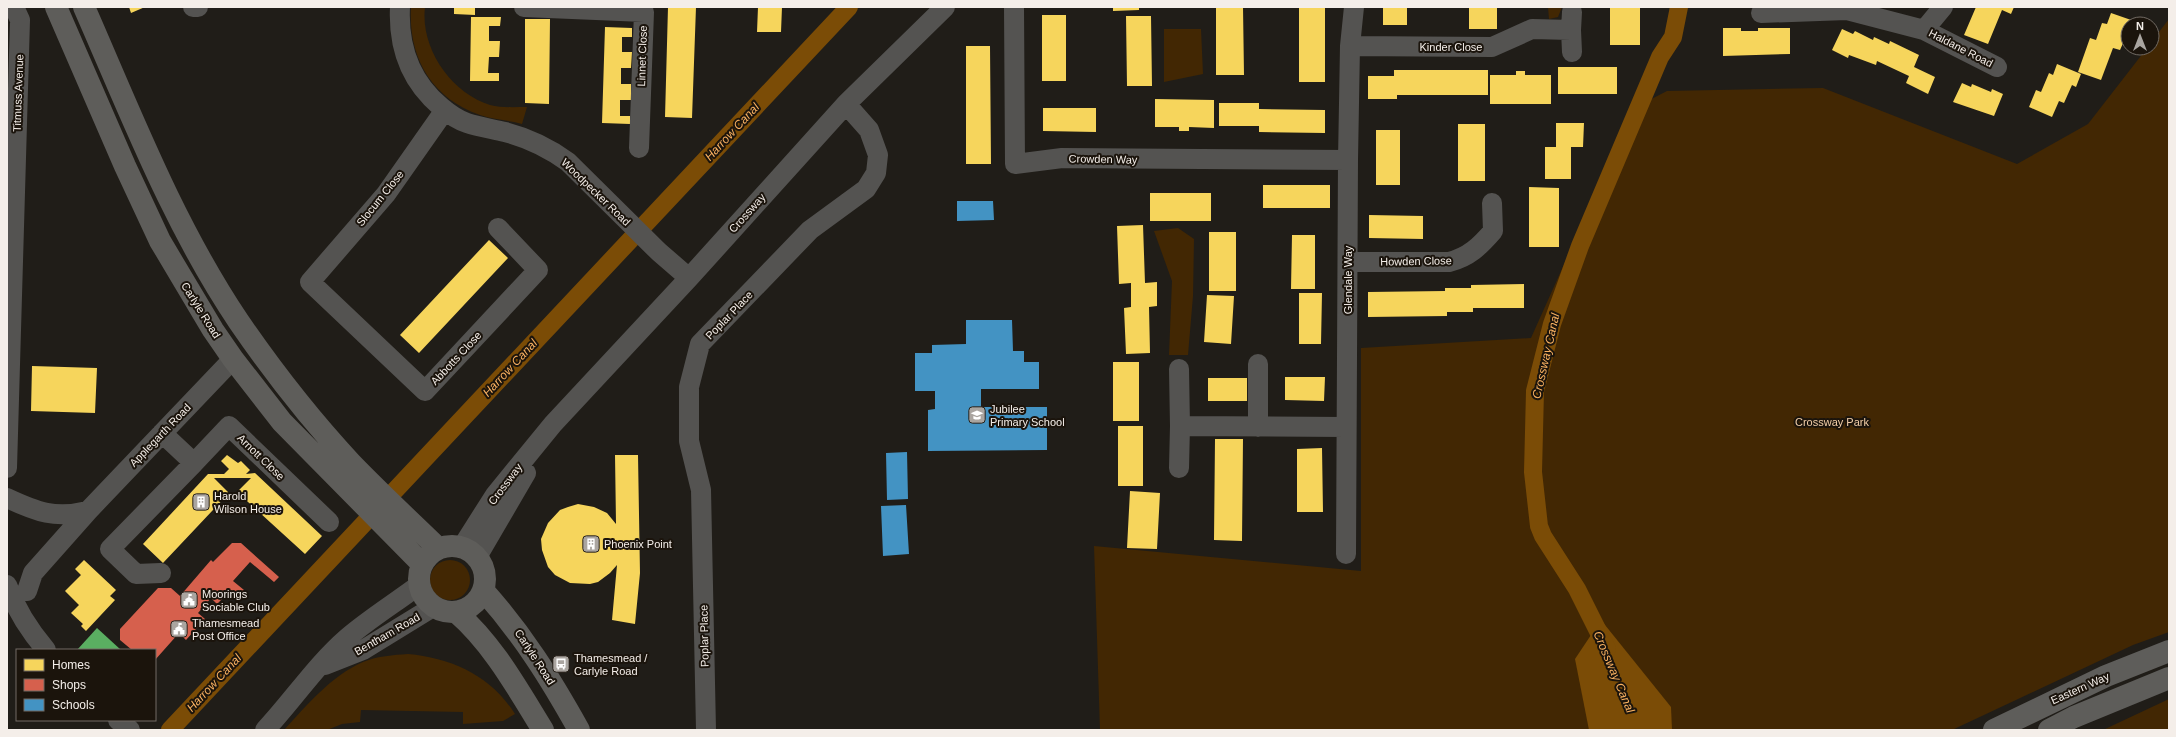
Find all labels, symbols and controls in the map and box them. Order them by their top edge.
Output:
north arrow [2120,16,2160,56]
text: N [2136,20,2144,32]
street label: Linnet Close [635,25,649,87]
street label: Haldane Road [1927,27,1995,69]
street label: Kinder Close [1420,41,1482,53]
street label: Titmuss Avenue [11,54,25,132]
water label: Harrow Canal [702,100,762,164]
street label: Crowden Way [1069,152,1138,166]
street label: Woodpecker Road [559,156,633,228]
street label: Slocum Close [354,168,406,228]
street label: Crossway [726,191,768,235]
street label: Glendale Way [1342,245,1354,314]
street label: Howden Close [1380,254,1452,268]
street label: Carlyle Road [179,280,223,340]
street label: Poplar Place [703,288,755,342]
water label: Crossway Canal [1529,312,1563,400]
street label: Abbotts Close [428,329,484,387]
water label: Harrow Canal [480,336,540,400]
street label: Applegarth Road [127,401,193,469]
place label: Jubilee Primary School [990,403,1065,428]
school or university icon: Jubilee Primary School [967,405,987,425]
park label: Crossway Park [1795,416,1869,428]
street label: Arnott Close [235,432,287,482]
street label: Crossway [486,461,525,507]
place label: Harold Wilson House [214,490,282,515]
building icon: Harold Wilson House [191,492,211,512]
building icon: Phoenix Point [581,534,601,554]
place label: Phoenix Point [604,538,672,550]
place label: Moorings Sociable Club [202,588,270,613]
public building icon: Moorings Sociable Club [179,590,199,610]
street label: Poplar Place [697,605,711,667]
street label: Bentham Road [352,610,422,658]
place label: Thamesmead Post Office [192,617,259,642]
public building icon: Thamesmead Post Office [169,619,189,639]
street label: Carlyle Road [513,627,557,687]
water label: Crossway Canal [1590,629,1638,715]
legend [16,649,156,721]
water label: Harrow Canal [184,651,244,715]
place label: Thamesmead / Carlyle Road [574,652,648,677]
bus stop icon: Thamesmead / Carlyle Road [551,654,571,674]
text: Homes [52,658,90,672]
street label: Eastern Way [2049,670,2111,706]
text: Shops [52,678,86,692]
text: Schools [52,698,95,712]

